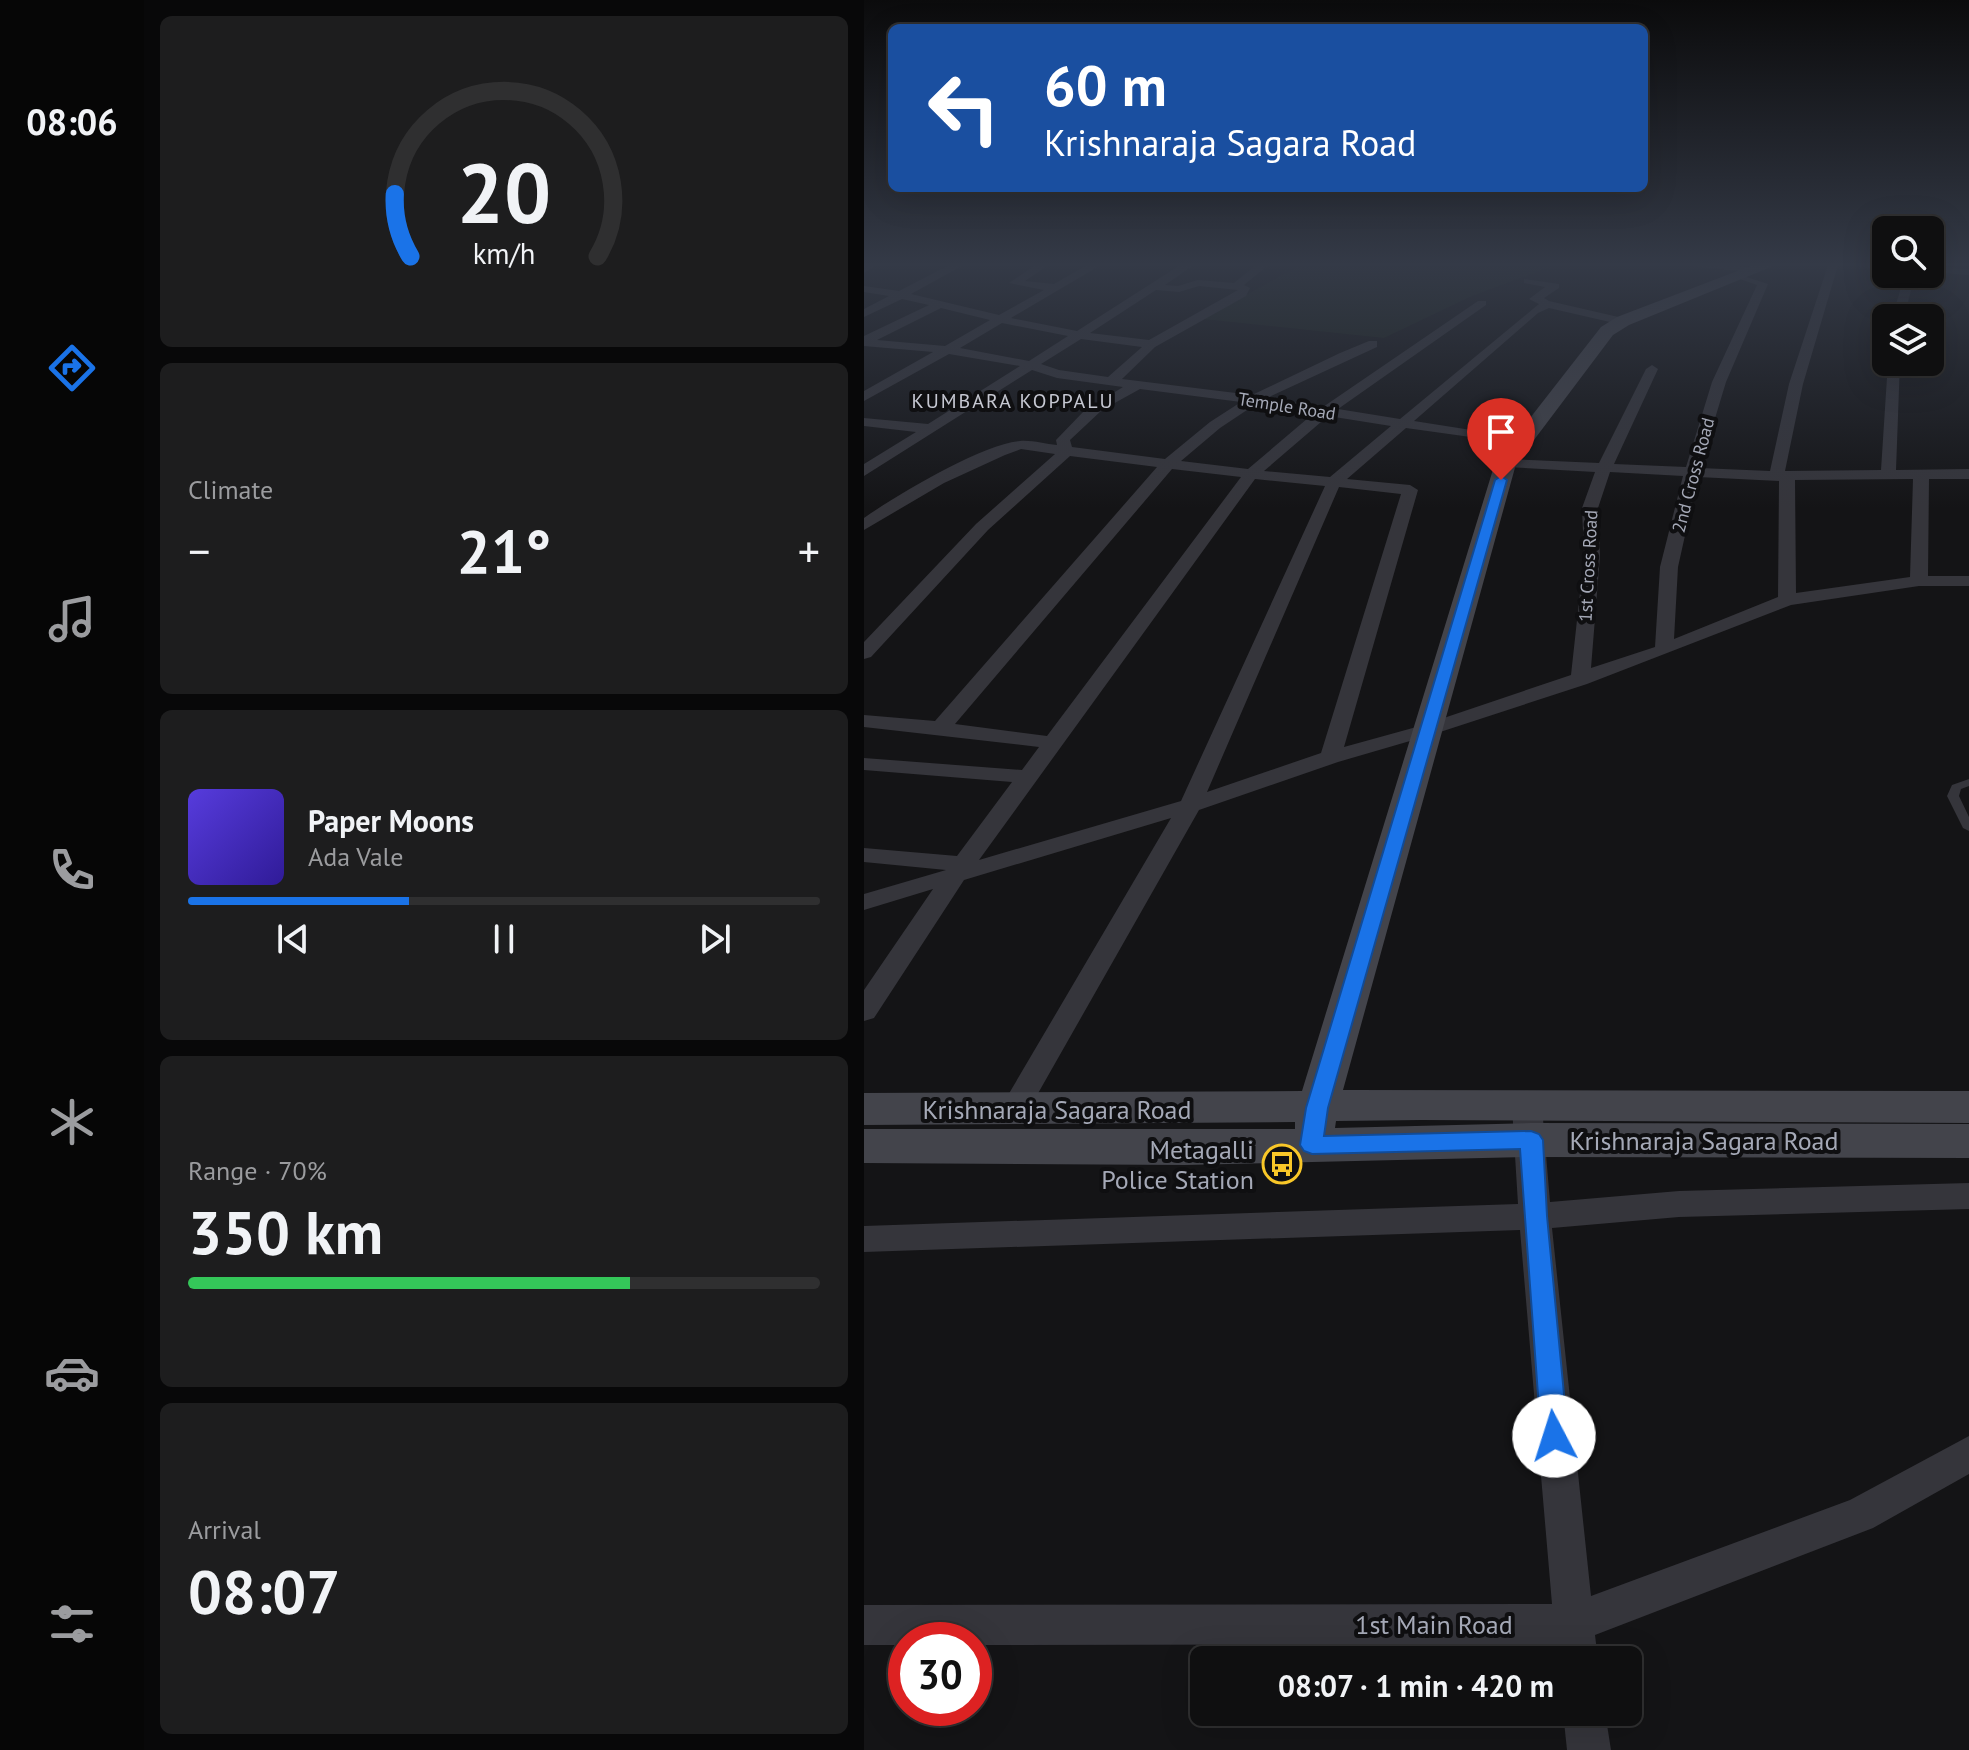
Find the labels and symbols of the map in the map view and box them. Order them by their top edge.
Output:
street label: Temple Road [1237,387,1337,425]
district label: KUMBARA KOPPALU [911,388,1115,414]
pin [1467,398,1535,480]
street label: 2nd Cross Road [1667,415,1719,535]
street label: 1st Cross Road [1574,509,1602,623]
street label: Krishnaraja Sagara Road [922,1093,1192,1126]
street label: Krishnaraja Sagara Road [1569,1124,1839,1157]
place label: Metagalli Police Station [1101,1133,1254,1196]
bus stop icon: Metagalli Police Station [1261,1143,1303,1185]
position arrow [1512,1394,1596,1478]
street label: 1st Main Road [1355,1608,1513,1641]
speed limit sign: 30 [888,1622,992,1726]

